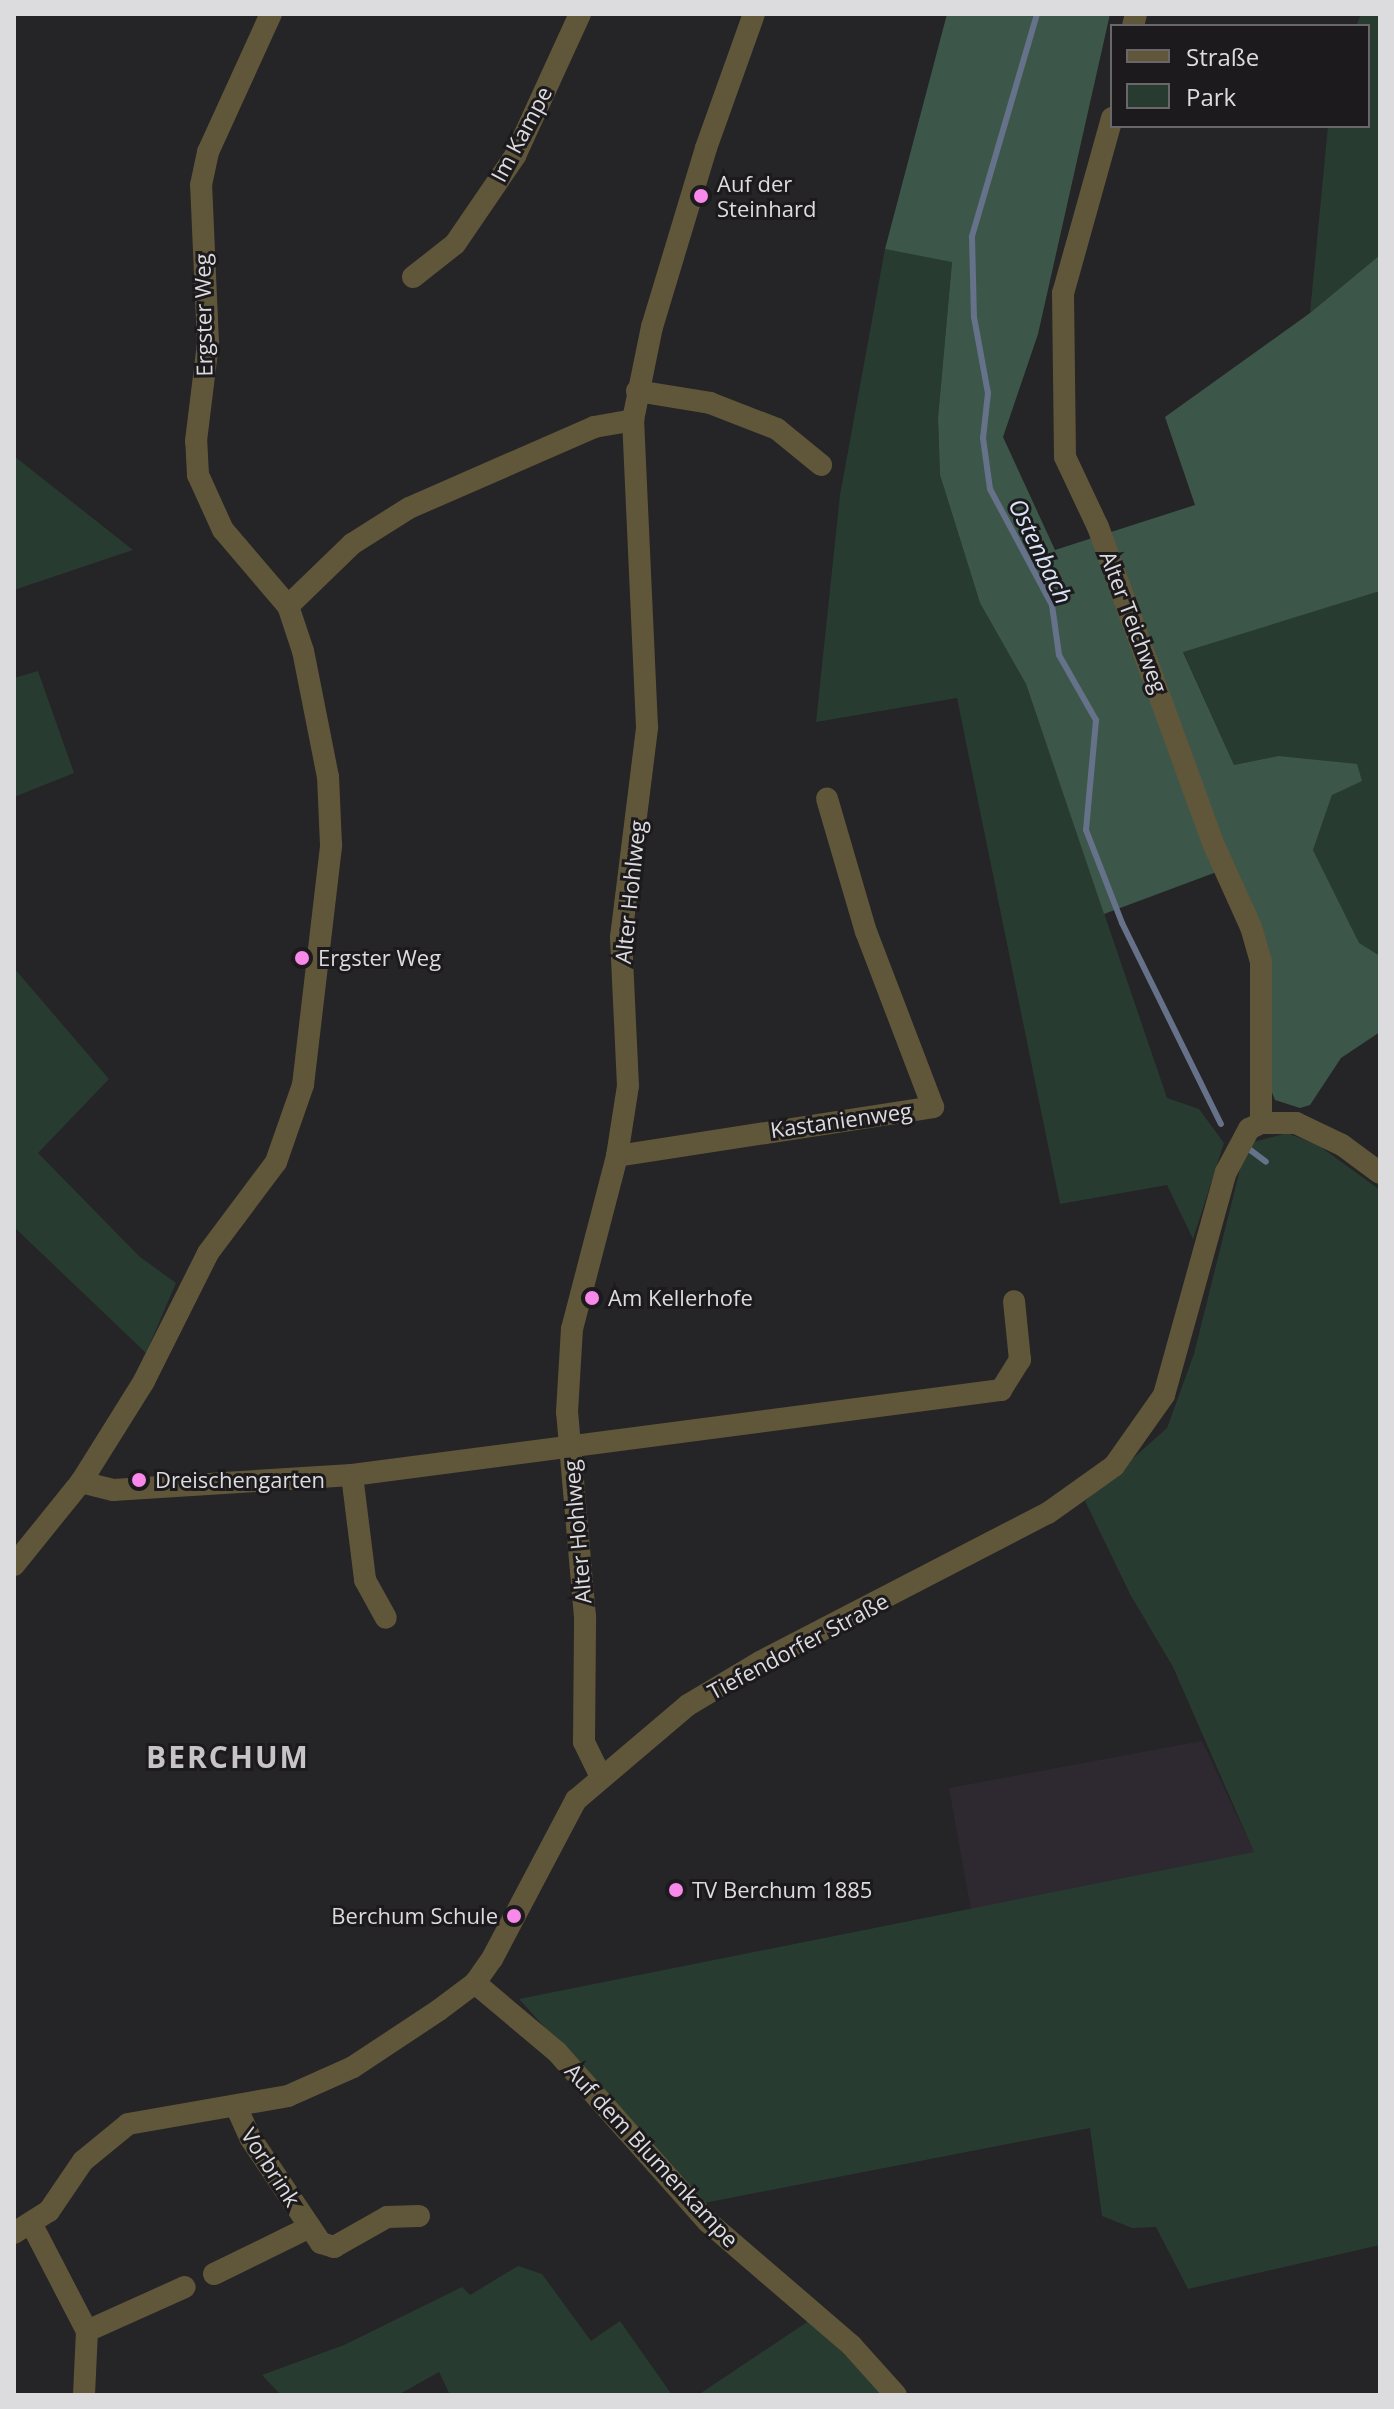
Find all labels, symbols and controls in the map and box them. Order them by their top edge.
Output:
legend [1110,24,1370,128]
text: Straße [1186,40,1259,73]
text: Park [1186,80,1236,113]
street label: Im Kampe [485,82,557,186]
place label: Auf der Steinhard [717,170,816,222]
marker: Auf der Steinhard [692,187,710,205]
street label: Ergster Weg [189,253,217,377]
water label: Ostenbach [1003,494,1079,608]
street label: Alter Teichweg [1095,547,1173,697]
street label: Alter Hohlweg [609,819,651,965]
place label: Ergster Weg [318,945,441,971]
marker: Ergster Weg [293,949,311,967]
street label: Kastanienweg [769,1097,913,1143]
place label: Am Kellerhofe [608,1285,753,1311]
marker: Am Kellerhofe [583,1289,601,1307]
street label: Alter Hohlweg [558,1459,596,1605]
place label: Dreischengarten [155,1467,325,1493]
marker: Dreischengarten [130,1471,148,1489]
street label: Tiefendorfer Straße [703,1587,893,1705]
district label: BERCHUM [146,1739,310,1775]
place label: TV Berchum 1885 [692,1877,872,1903]
marker: TV Berchum 1885 [667,1881,685,1899]
place label: Berchum Schule [331,1903,498,1929]
marker: Berchum Schule [505,1907,523,1925]
street label: Auf dem Blumenkampe [560,2058,744,2252]
street label: Vorbrink [236,2123,306,2211]

